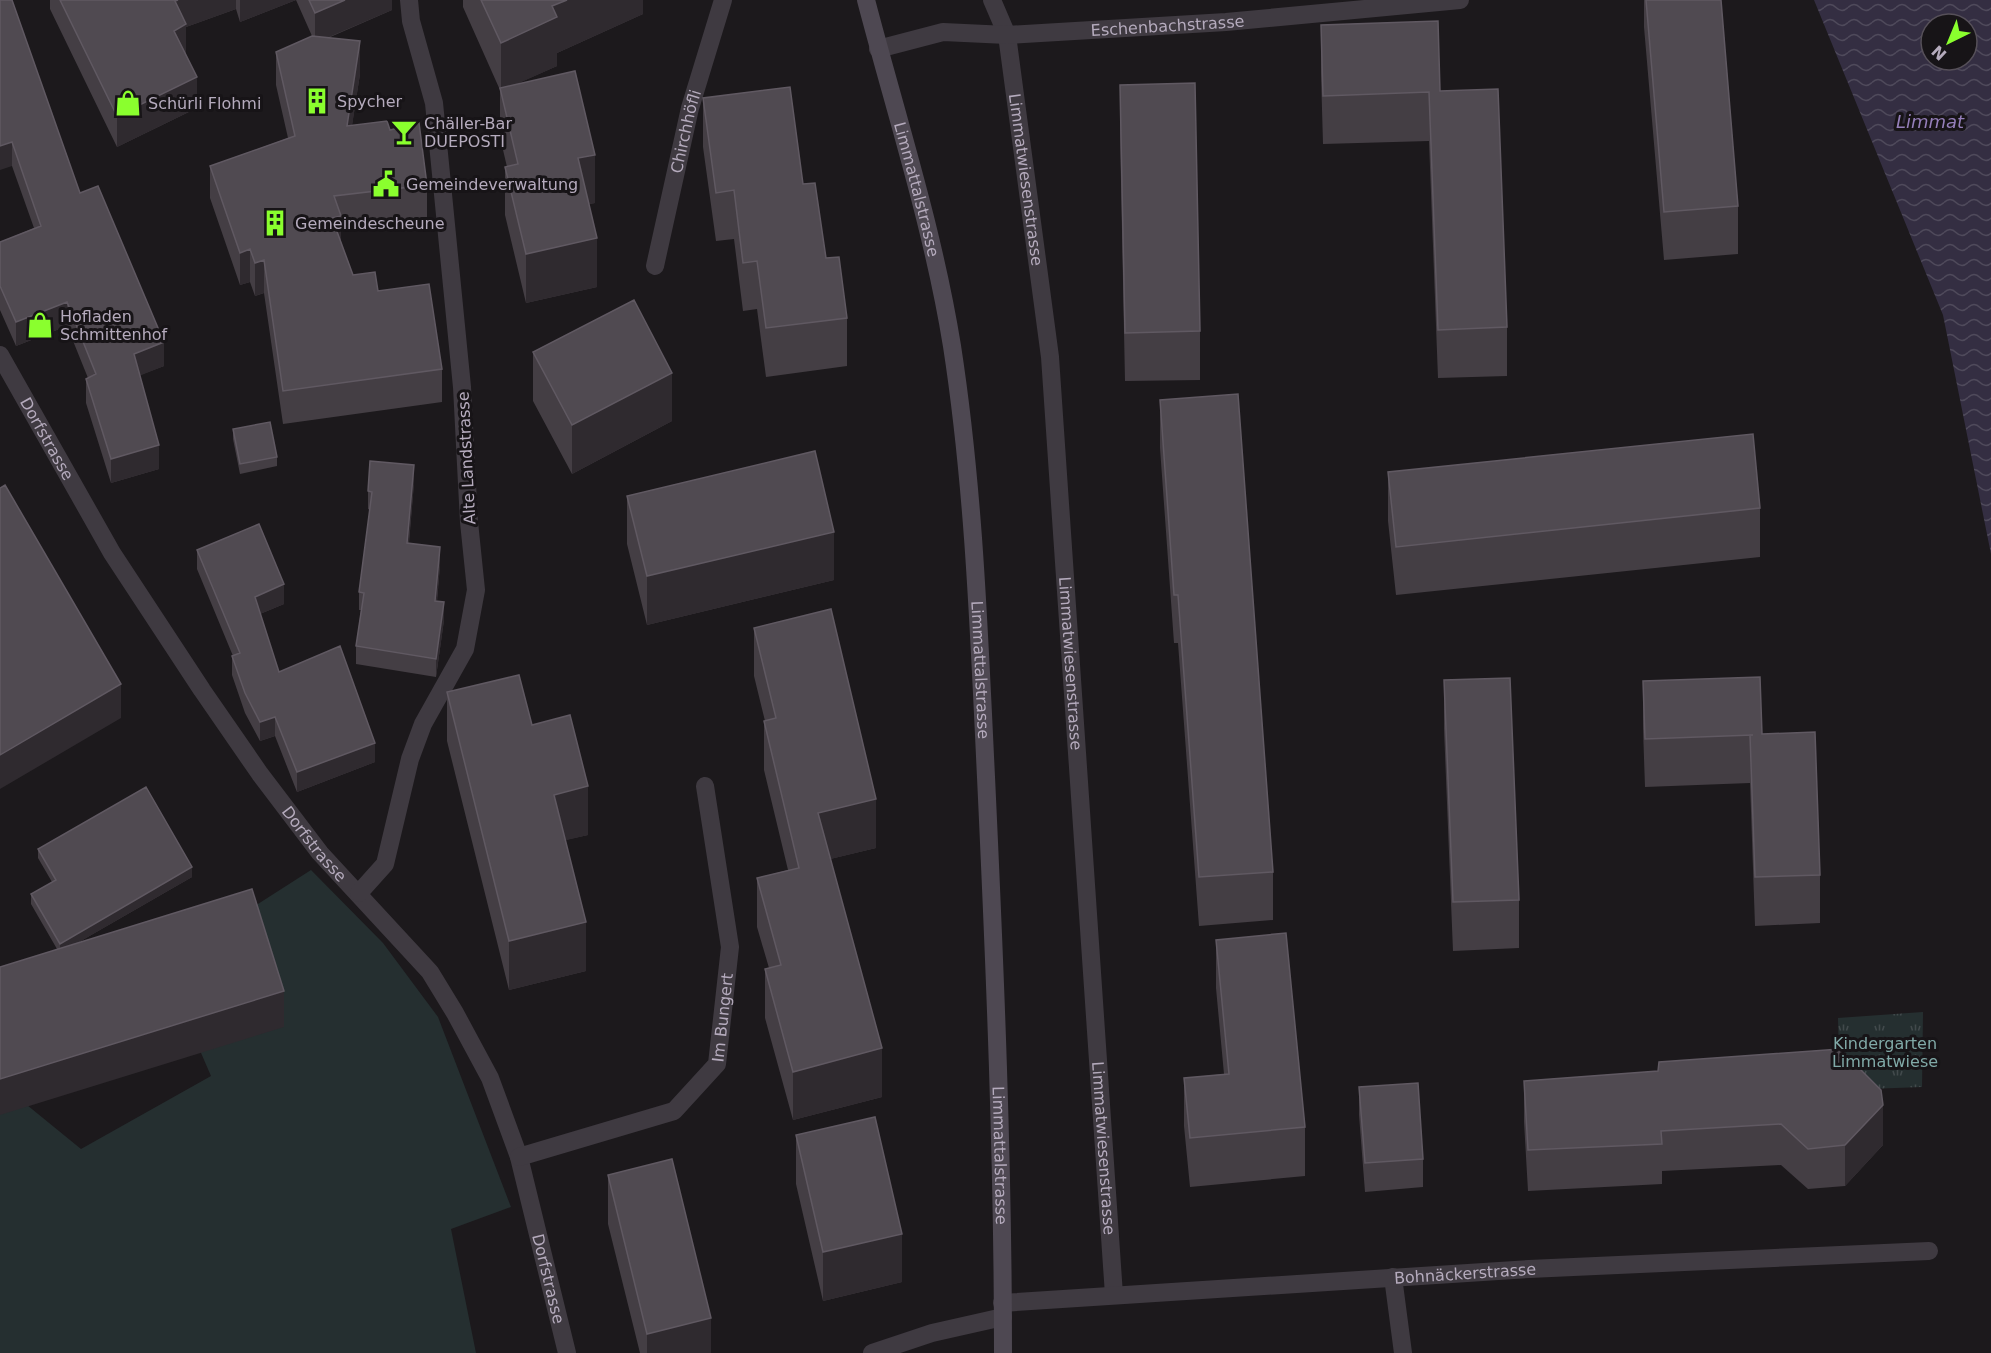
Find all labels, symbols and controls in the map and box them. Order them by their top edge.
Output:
street label: Eschenbachstrasse [1090,11,1245,40]
north arrow [1919,12,1979,72]
text: N [1928,41,1950,64]
building icon: Spycher [302,86,332,116]
street label: Chirchhöfli [667,87,705,175]
shop icon: Schürli Flohmi [113,88,143,118]
place label: Spycher [337,92,403,111]
street label: Limmatwiesenstrasse [1005,92,1047,267]
place label: Schürli Flohmi [148,94,261,113]
water label: Limmat [1896,111,1965,132]
place label: Chäller-Bar DUEPOSTI [424,114,512,151]
bar icon: Chäller-Bar DUEPOSTI [389,117,419,147]
street label: Limmattalstrasse [890,120,943,259]
public building icon: Gemeindeverwaltung [371,169,401,199]
place label: Gemeindeverwaltung [406,175,578,194]
building icon: Gemeindescheune [260,208,290,238]
place label: Gemeindescheune [295,214,445,233]
place label: Hofladen Schmittenhof [60,307,168,344]
shop icon: Hofladen Schmittenhof [25,310,55,340]
street label: Alte Landstrasse [454,391,479,525]
street label: Dorfstrasse [16,394,78,483]
street label: Limmatwiesenstrasse [1055,576,1086,751]
street label: Limmattalstrasse [967,600,993,740]
street label: Dorfstrasse [278,802,351,886]
street label: Im Bungert [708,972,737,1063]
park label: Kindergarten Limmatwiese [1832,1034,1938,1071]
street label: Limmatwiesenstrasse [1088,1061,1119,1236]
street label: Limmattalstrasse [989,1086,1011,1225]
street label: Dorfstrasse [528,1232,568,1326]
street label: Bohnäckerstrasse [1393,1260,1537,1288]

